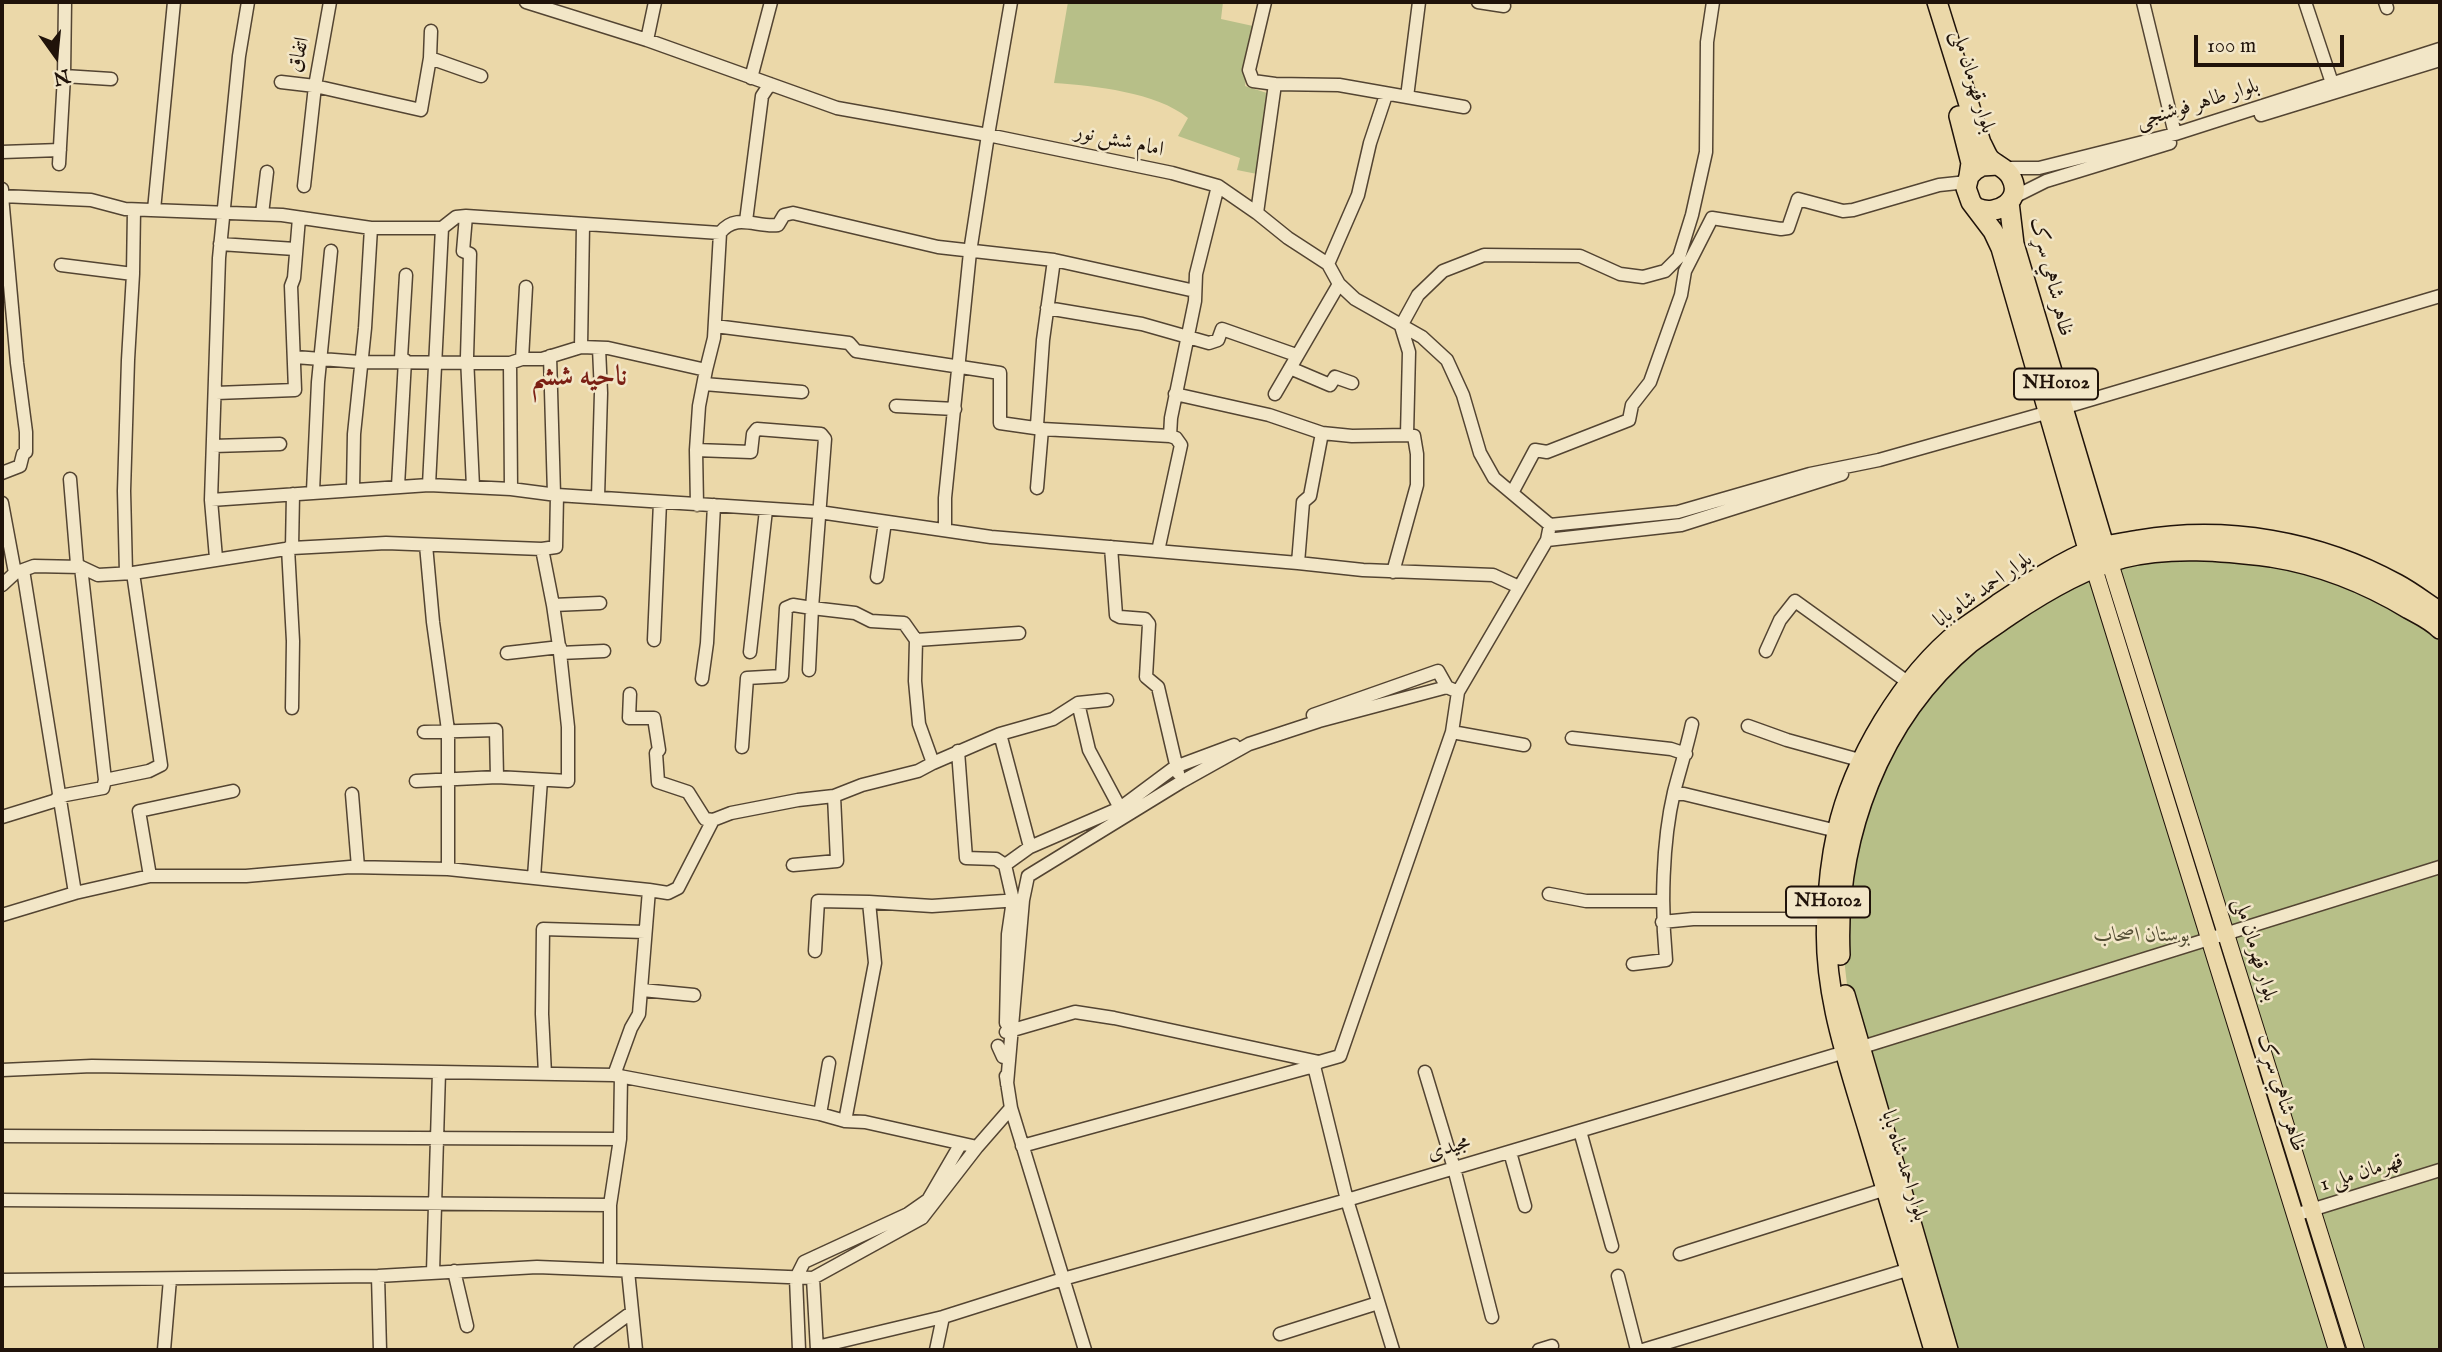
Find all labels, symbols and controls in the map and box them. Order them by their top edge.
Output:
north arrow [21,21,91,91]
scale bar [2197,21,2348,65]
street label: بلوار قهرمان ملی [1944,27,2000,137]
text: 100 m [2207,33,2256,60]
street label: اتفاق [284,35,316,75]
text: N [50,63,72,90]
street label: بلوار طاهر فوشنجی [2134,74,2262,136]
street label: امام شش نور [1072,120,1166,164]
street label: ظاهر شاهي سړک [2023,215,2077,339]
district label: ناحیه ششم [531,362,627,396]
road number: NH0102 [2014,368,2098,400]
street label: بلوار احمد شاه بابا [1930,548,2038,634]
road number: NH0102 [1786,887,1870,918]
street label: بلوار قهرمان ملی [2226,895,2282,1005]
park label: بوستان اصحاب [2094,924,2190,950]
street label: ظاهر شاهي سړک [2250,1031,2310,1155]
street label: بلوار احمد شاه بابا [1874,1108,1932,1224]
street label: مجیدی [1424,1131,1474,1167]
street label: قهرمان ملی 1 [2317,1149,2407,1199]

